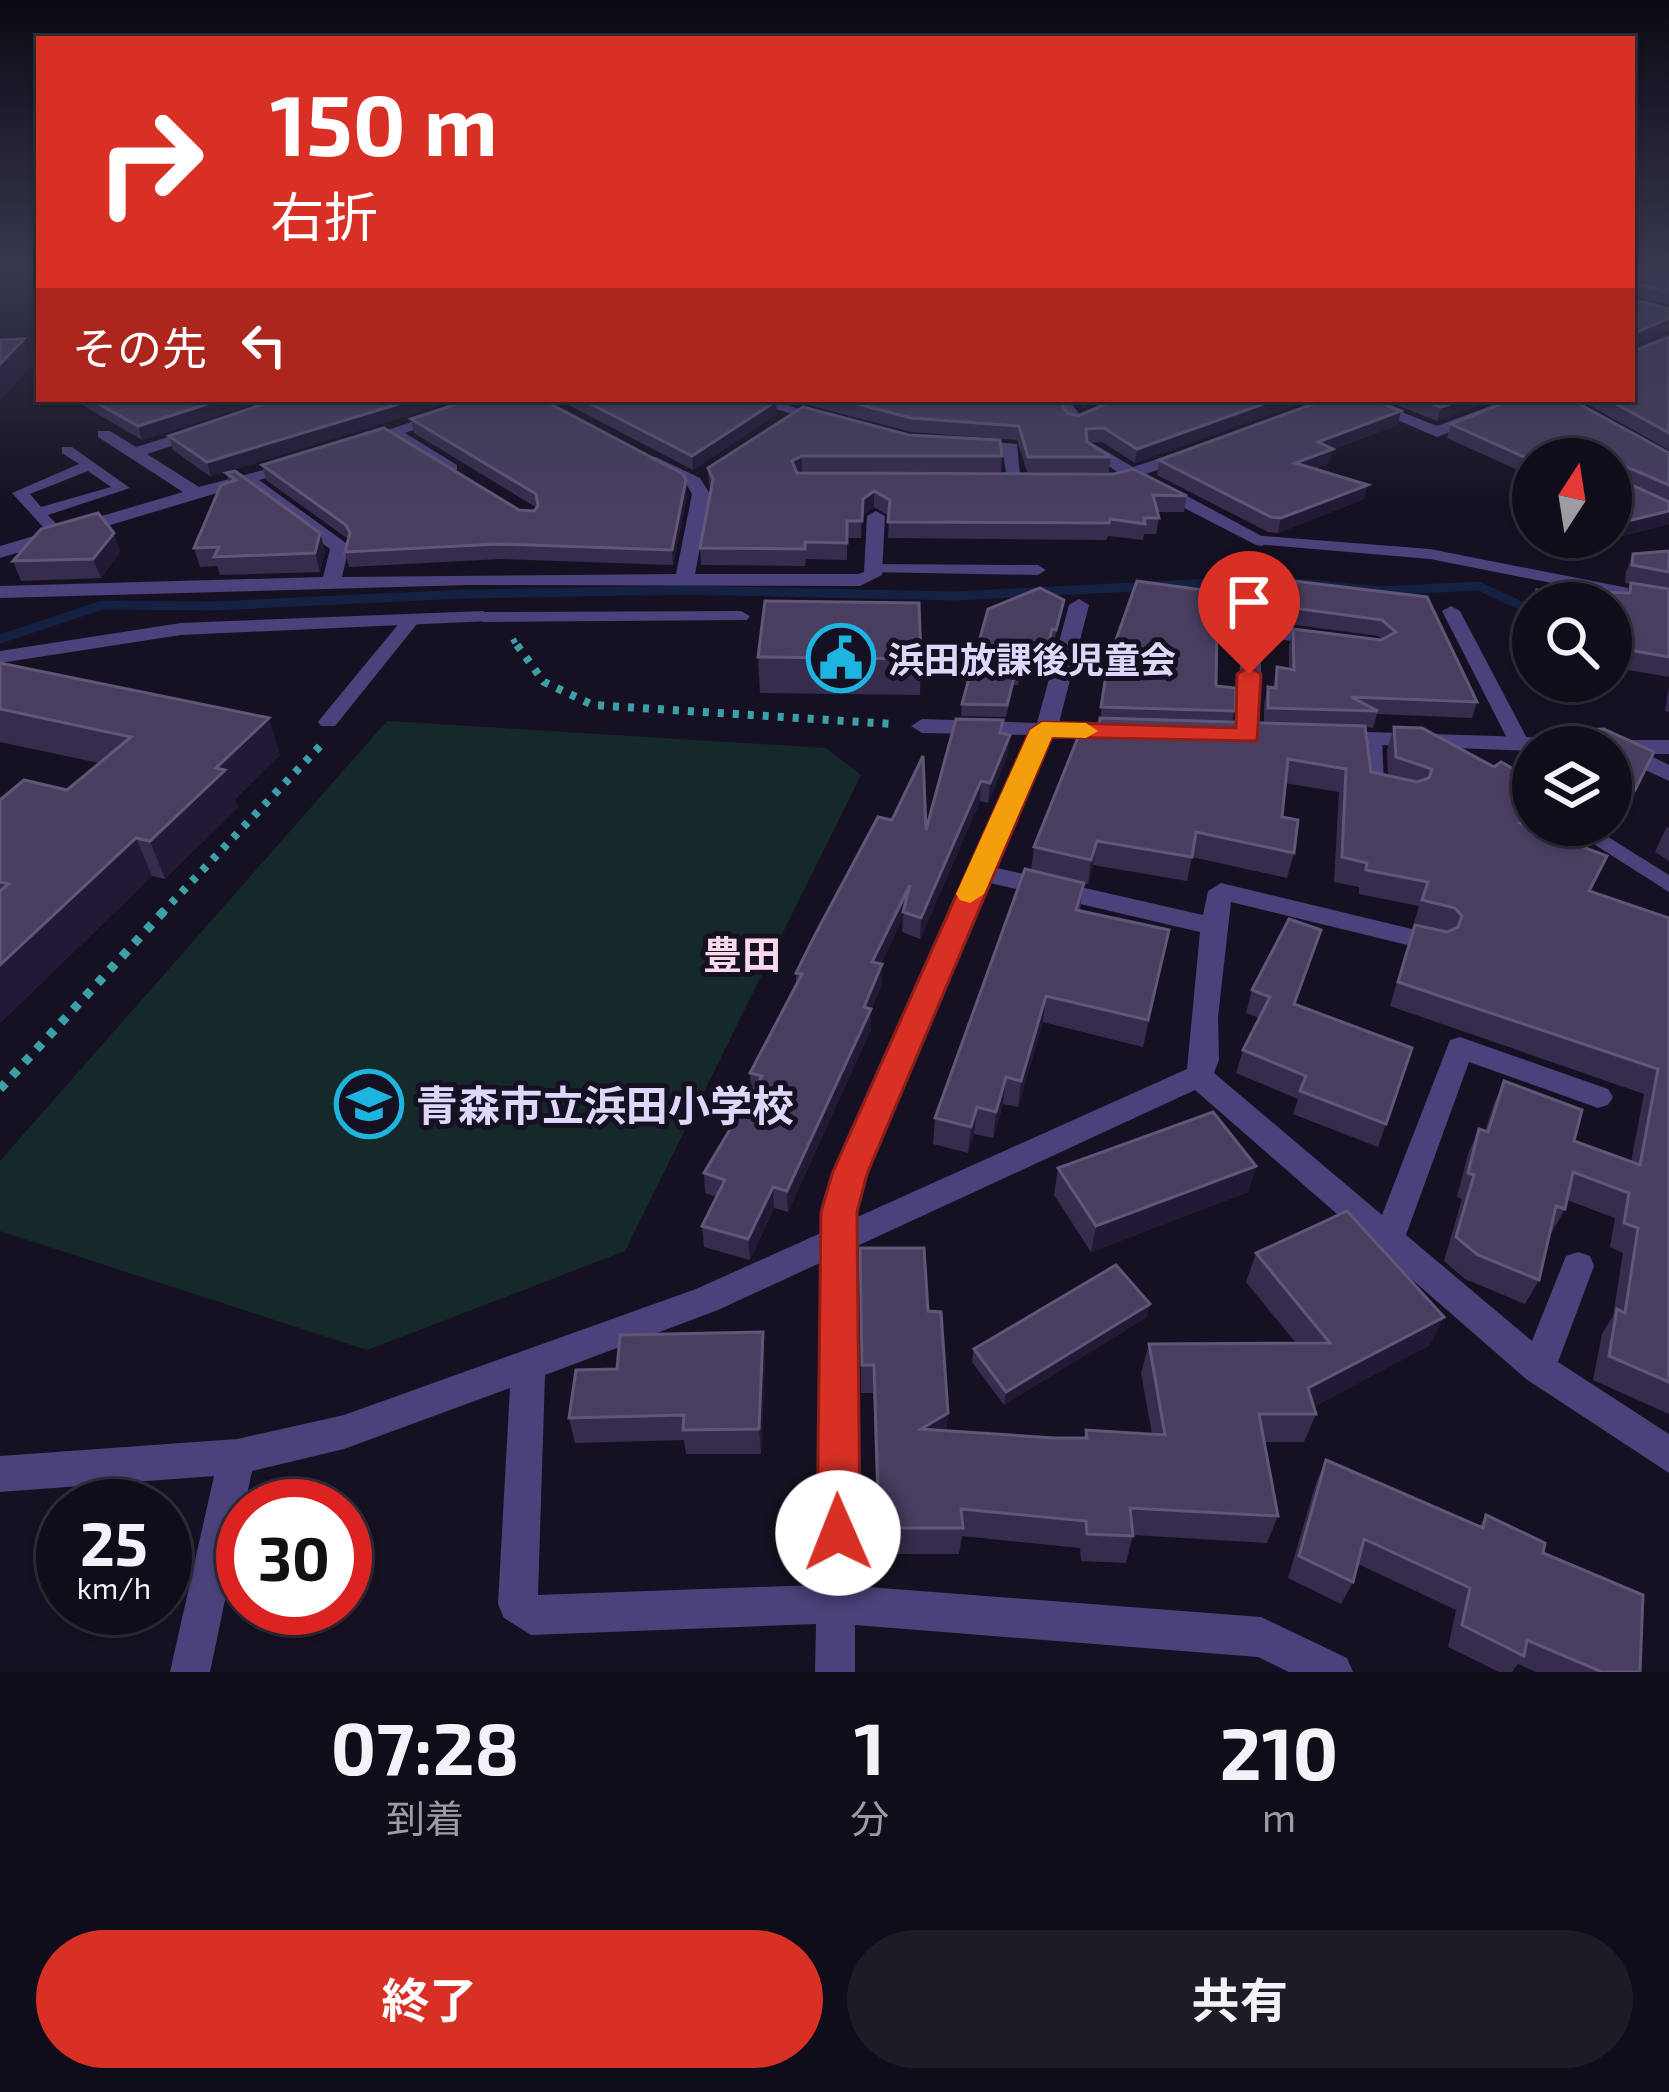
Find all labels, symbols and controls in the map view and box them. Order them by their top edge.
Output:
text: 150 m [270,72,498,173]
icon: right [72,84,228,240]
text: 右折 [270,183,378,248]
icon: left [231,312,297,378]
text: その先 [72,320,207,374]
north arrow [1512,438,1632,558]
map controls [1512,438,1632,846]
pin [1198,551,1300,674]
icon: arrive [1216,569,1282,635]
button: search [1512,582,1632,702]
public building icon: 浜田放課後児童会 [806,623,876,693]
place label: 浜田放課後児童会 [888,637,1176,680]
button: layers [1512,726,1632,846]
district label: 豊田 [703,930,781,977]
school or university icon: 青森市立浜田小学校 [334,1069,404,1139]
place label: 青森市立浜田小学校 [416,1079,794,1129]
position arrow [775,1470,901,1596]
speed limit sign: 30 [216,1479,372,1635]
text: 25 [80,1506,148,1578]
text: km/h [77,1569,151,1605]
text: 07:28 [331,1703,519,1789]
text: 1 [854,1703,885,1789]
text: 210 [1220,1708,1338,1794]
text: m [1262,1793,1296,1840]
text: 到着 [386,1794,464,1841]
text: 分 [850,1794,889,1841]
button: 終了 [36,1930,823,2068]
button: 共有 [847,1930,1633,2068]

